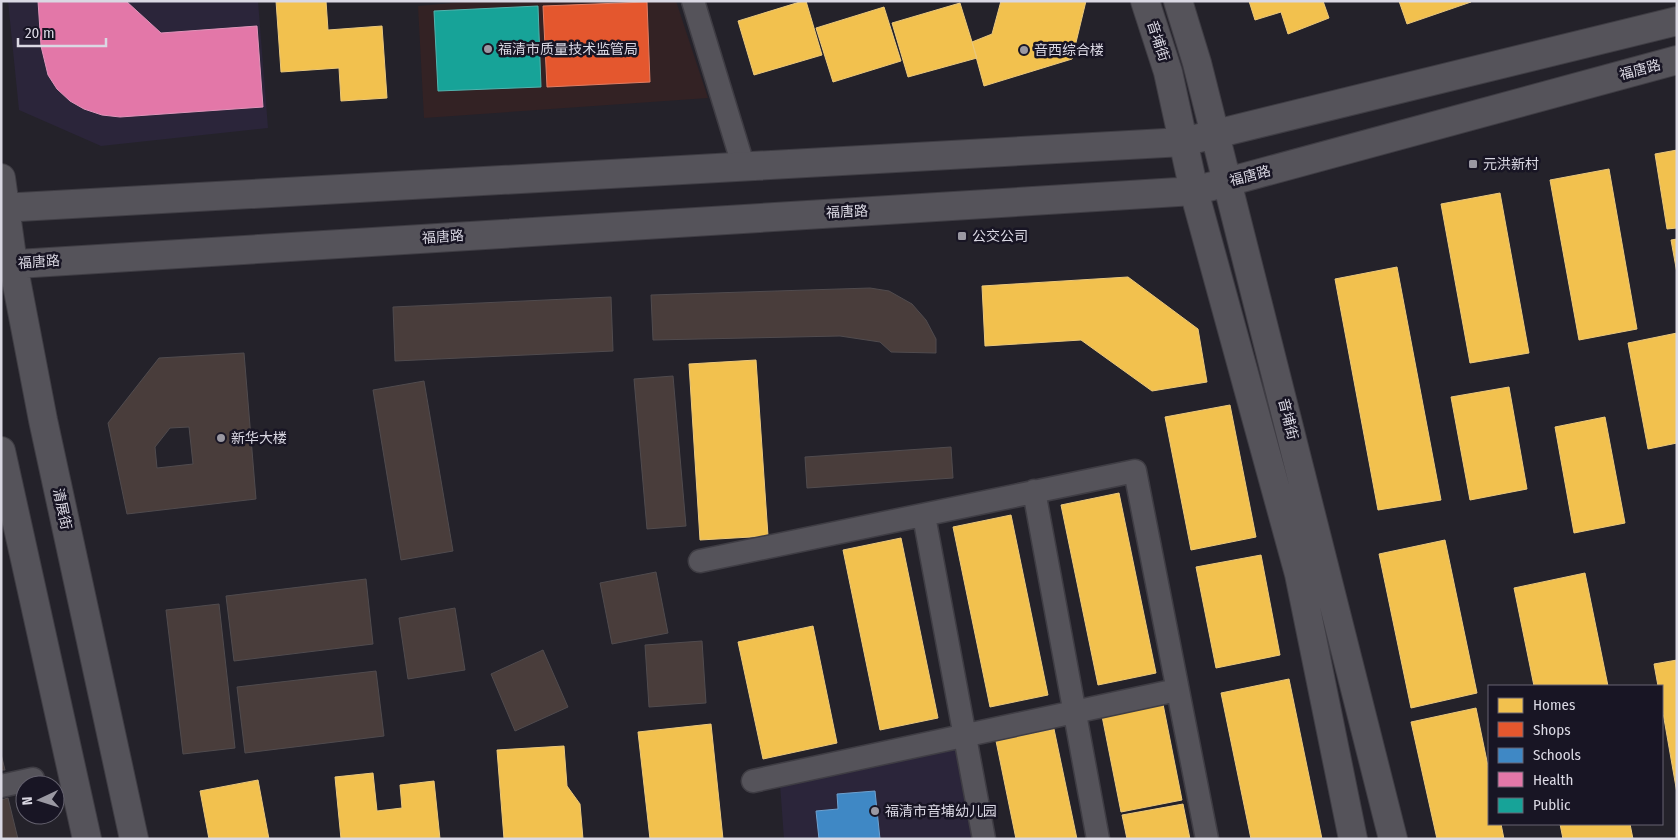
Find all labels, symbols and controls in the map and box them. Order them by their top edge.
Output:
scale bar [18,15,105,47]
street label: 音埔街 [1143,18,1173,64]
text: 20 m [25,24,55,42]
place label: 福清市质量技术监管局 [498,41,638,58]
place label: 音西综合楼 [1034,42,1104,59]
marker: 福清市质量技术监管局 [482,43,494,55]
marker: 音西综合楼 [1018,44,1030,56]
street label: 福唐路 [1618,56,1662,84]
place label: 元洪新村 [1483,156,1539,173]
marker: 元洪新村 [1467,158,1479,170]
street label: 福唐路 [1228,162,1272,190]
street label: 福唐路 [826,202,868,222]
street label: 福唐路 [421,227,465,247]
place label: 公交公司 [972,228,1028,245]
marker: 公交公司 [956,230,968,242]
street label: 福唐路 [17,252,61,272]
street label: 音埔街 [1275,397,1301,441]
place label: 新华大楼 [231,430,287,447]
marker: 新华大楼 [215,432,227,444]
street label: 清展街 [49,487,75,531]
legend [1488,685,1663,825]
text: Homes [1533,696,1575,714]
text: Shops [1533,721,1571,739]
text: Schools [1533,746,1581,764]
text: Health [1533,771,1573,789]
north arrow [15,775,65,825]
text: N [19,796,36,806]
text: Public [1533,796,1571,814]
place label: 福清市音埔幼儿园 [885,803,997,820]
marker: 福清市音埔幼儿园 [869,805,881,817]

